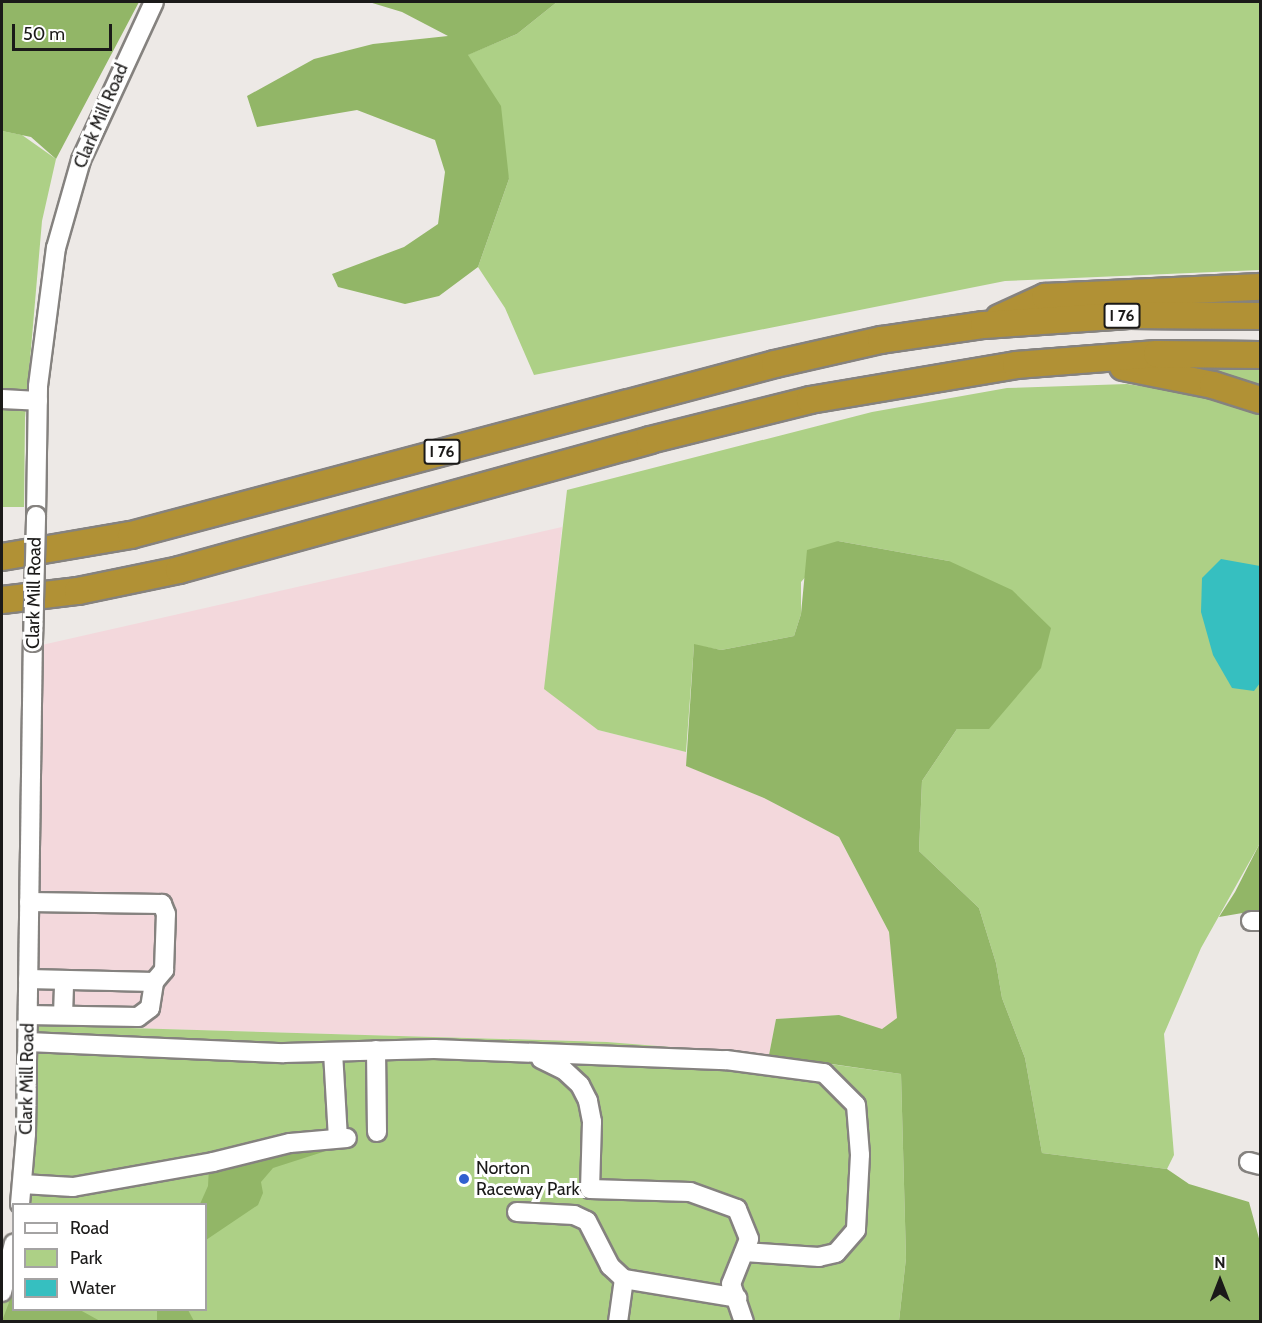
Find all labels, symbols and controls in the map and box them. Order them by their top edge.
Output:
scale bar [15,12,116,50]
text: 50 m [23,23,65,45]
street label: Clark Mill Road [69,60,133,172]
road number: I 76 [1102,303,1142,329]
road number: I 76 [422,439,462,465]
street label: Clark Mill Road [22,537,46,649]
street label: Clark Mill Road [15,1023,39,1135]
place label: Norton Raceway Park [476,1158,579,1200]
marker: Norton Raceway Park [457,1172,471,1186]
legend [12,1203,207,1311]
text: Road [70,1217,109,1239]
text: Park [70,1247,102,1269]
north arrow [1190,1251,1250,1311]
text: N [1214,1253,1226,1272]
text: Water [70,1277,116,1299]

